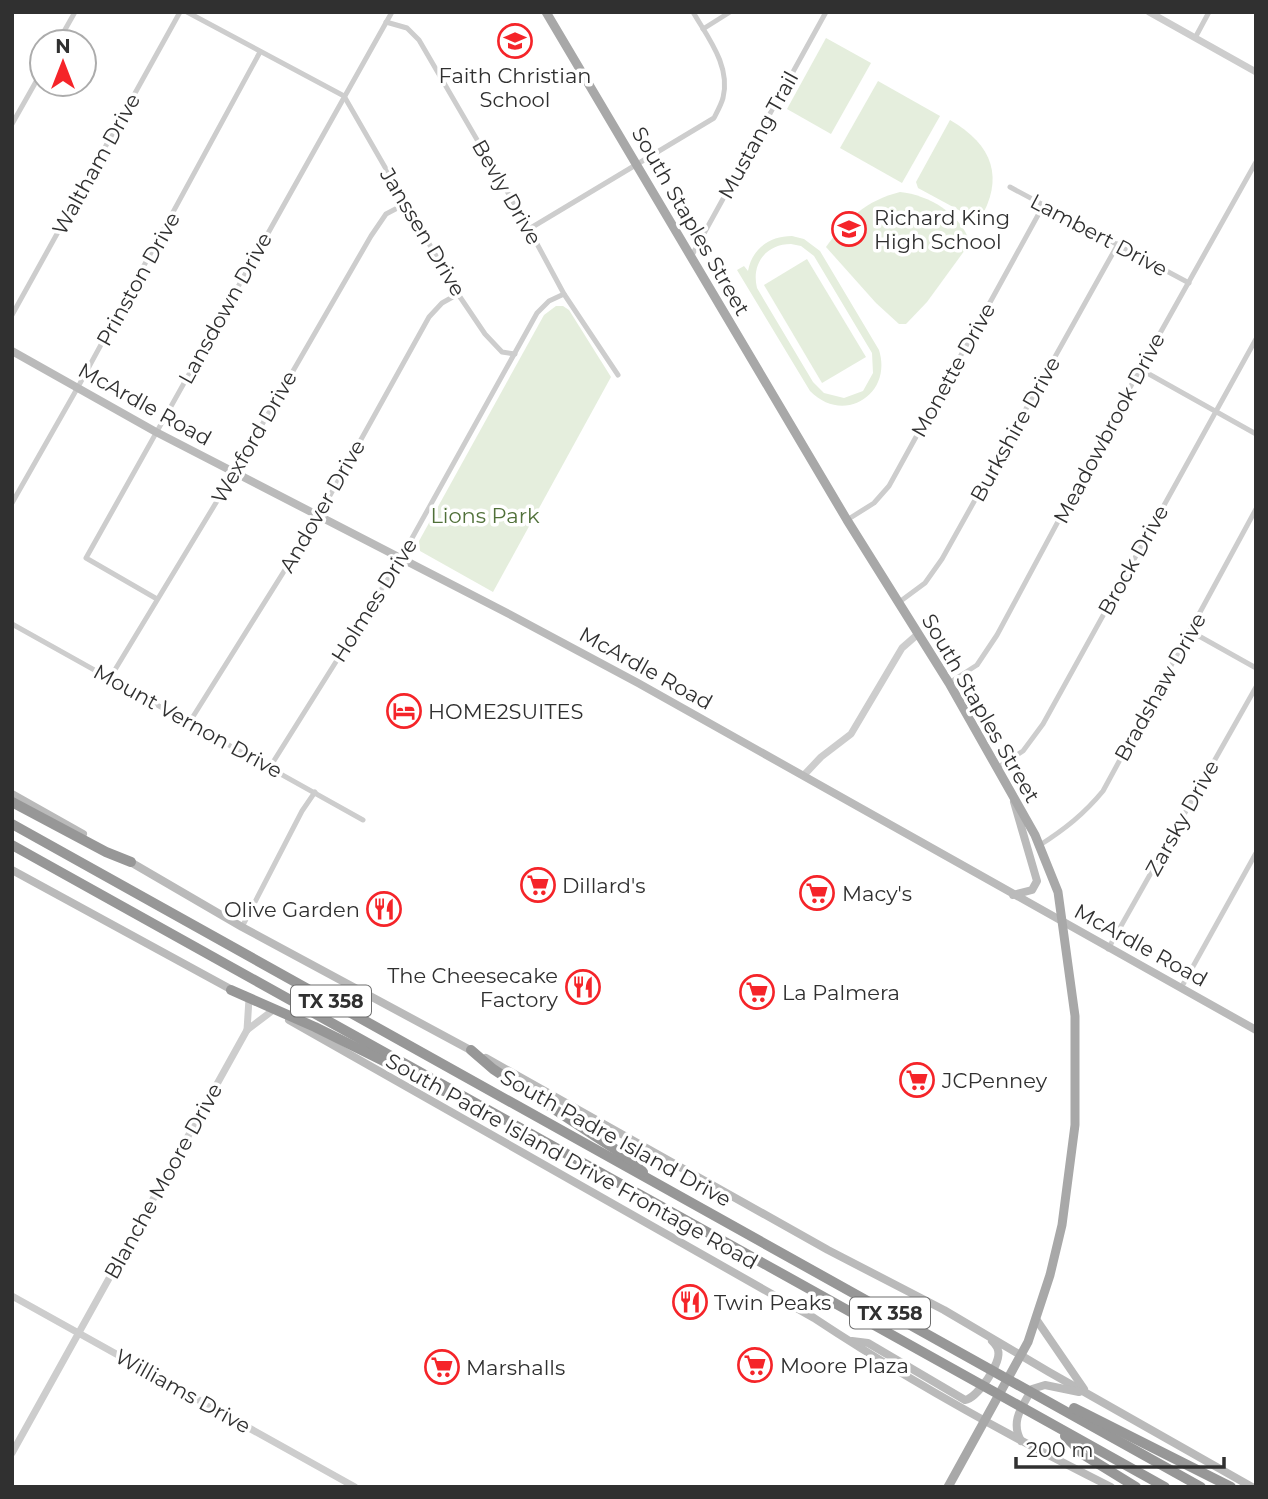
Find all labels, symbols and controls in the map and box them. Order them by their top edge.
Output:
school or university icon: Faith Christian School [496,22,534,60]
north arrow [28,28,98,98]
text: N [55,35,71,58]
place label: Faith Christian School [439,63,591,112]
street label: Mustang Trail [713,67,803,203]
street label: Waltham Drive [47,89,145,239]
street label: South Staples Street [627,122,755,320]
street label: Bevly Drive [467,135,547,249]
street label: Janssen Drive [374,163,471,301]
street label: Lambert Drive [1026,188,1172,282]
place label: Richard King High School [874,205,1010,254]
street label: Prinston Drive [91,208,185,350]
school or university icon: Richard King High School [830,210,868,248]
street label: Lansdown Drive [173,228,277,388]
street label: Monette Drive [906,298,1000,442]
street label: Meadowbrook Drive [1048,328,1170,528]
street label: Burkshire Drive [965,352,1065,506]
street label: McArdle Road [74,357,216,451]
street label: Wexford Drive [206,366,302,508]
street label: Andover Drive [274,435,370,577]
street label: Brock Drive [1093,501,1173,619]
park label: Lions Park [430,503,540,528]
street label: Holmes Drive [326,533,422,667]
street label: South Staples Street [917,609,1045,807]
street label: Bradshaw Drive [1109,609,1211,765]
street label: McArdle Road [575,621,717,715]
street label: Mount Vernon Drive [89,659,287,783]
hotel icon: HOME2SUITES [385,692,423,730]
place label: HOME2SUITES [428,699,583,724]
street label: Zarsky Drive [1140,756,1224,880]
supermarket icon: Dillard's [519,866,557,904]
place label: Dillard's [562,873,646,898]
supermarket icon: Macy's [798,874,836,912]
place label: Macy's [842,881,912,906]
restaurant icon: Olive Garden [365,890,403,928]
place label: Olive Garden [224,897,360,922]
street label: McArdle Road [1070,898,1212,992]
place label: The Cheesecake Factory [387,963,559,1012]
restaurant icon: The Cheesecake Factory [564,968,602,1006]
supermarket icon: La Palmera [738,973,776,1011]
place label: La Palmera [782,980,900,1005]
road number: TX 358 [291,986,371,1016]
street label: South Padre Island Drive Frontage Road [381,1048,763,1274]
supermarket icon: JCPenney [898,1061,936,1099]
street label: South Padre Island Drive [496,1064,736,1212]
place label: JCPenney [941,1068,1048,1093]
street label: Blanche Moore Drive [99,1079,227,1283]
restaurant icon: Twin Peaks [671,1283,709,1321]
place label: Twin Peaks [714,1290,831,1315]
road number: TX 358 [850,1298,930,1329]
street label: Williams Drive [111,1343,255,1439]
supermarket icon: Moore Plaza [736,1346,774,1384]
supermarket icon: Marshalls [423,1348,461,1386]
place label: Moore Plaza [780,1353,909,1378]
place label: Marshalls [466,1355,565,1380]
scale bar [1016,1426,1224,1470]
text: 200 m [1026,1437,1093,1462]

